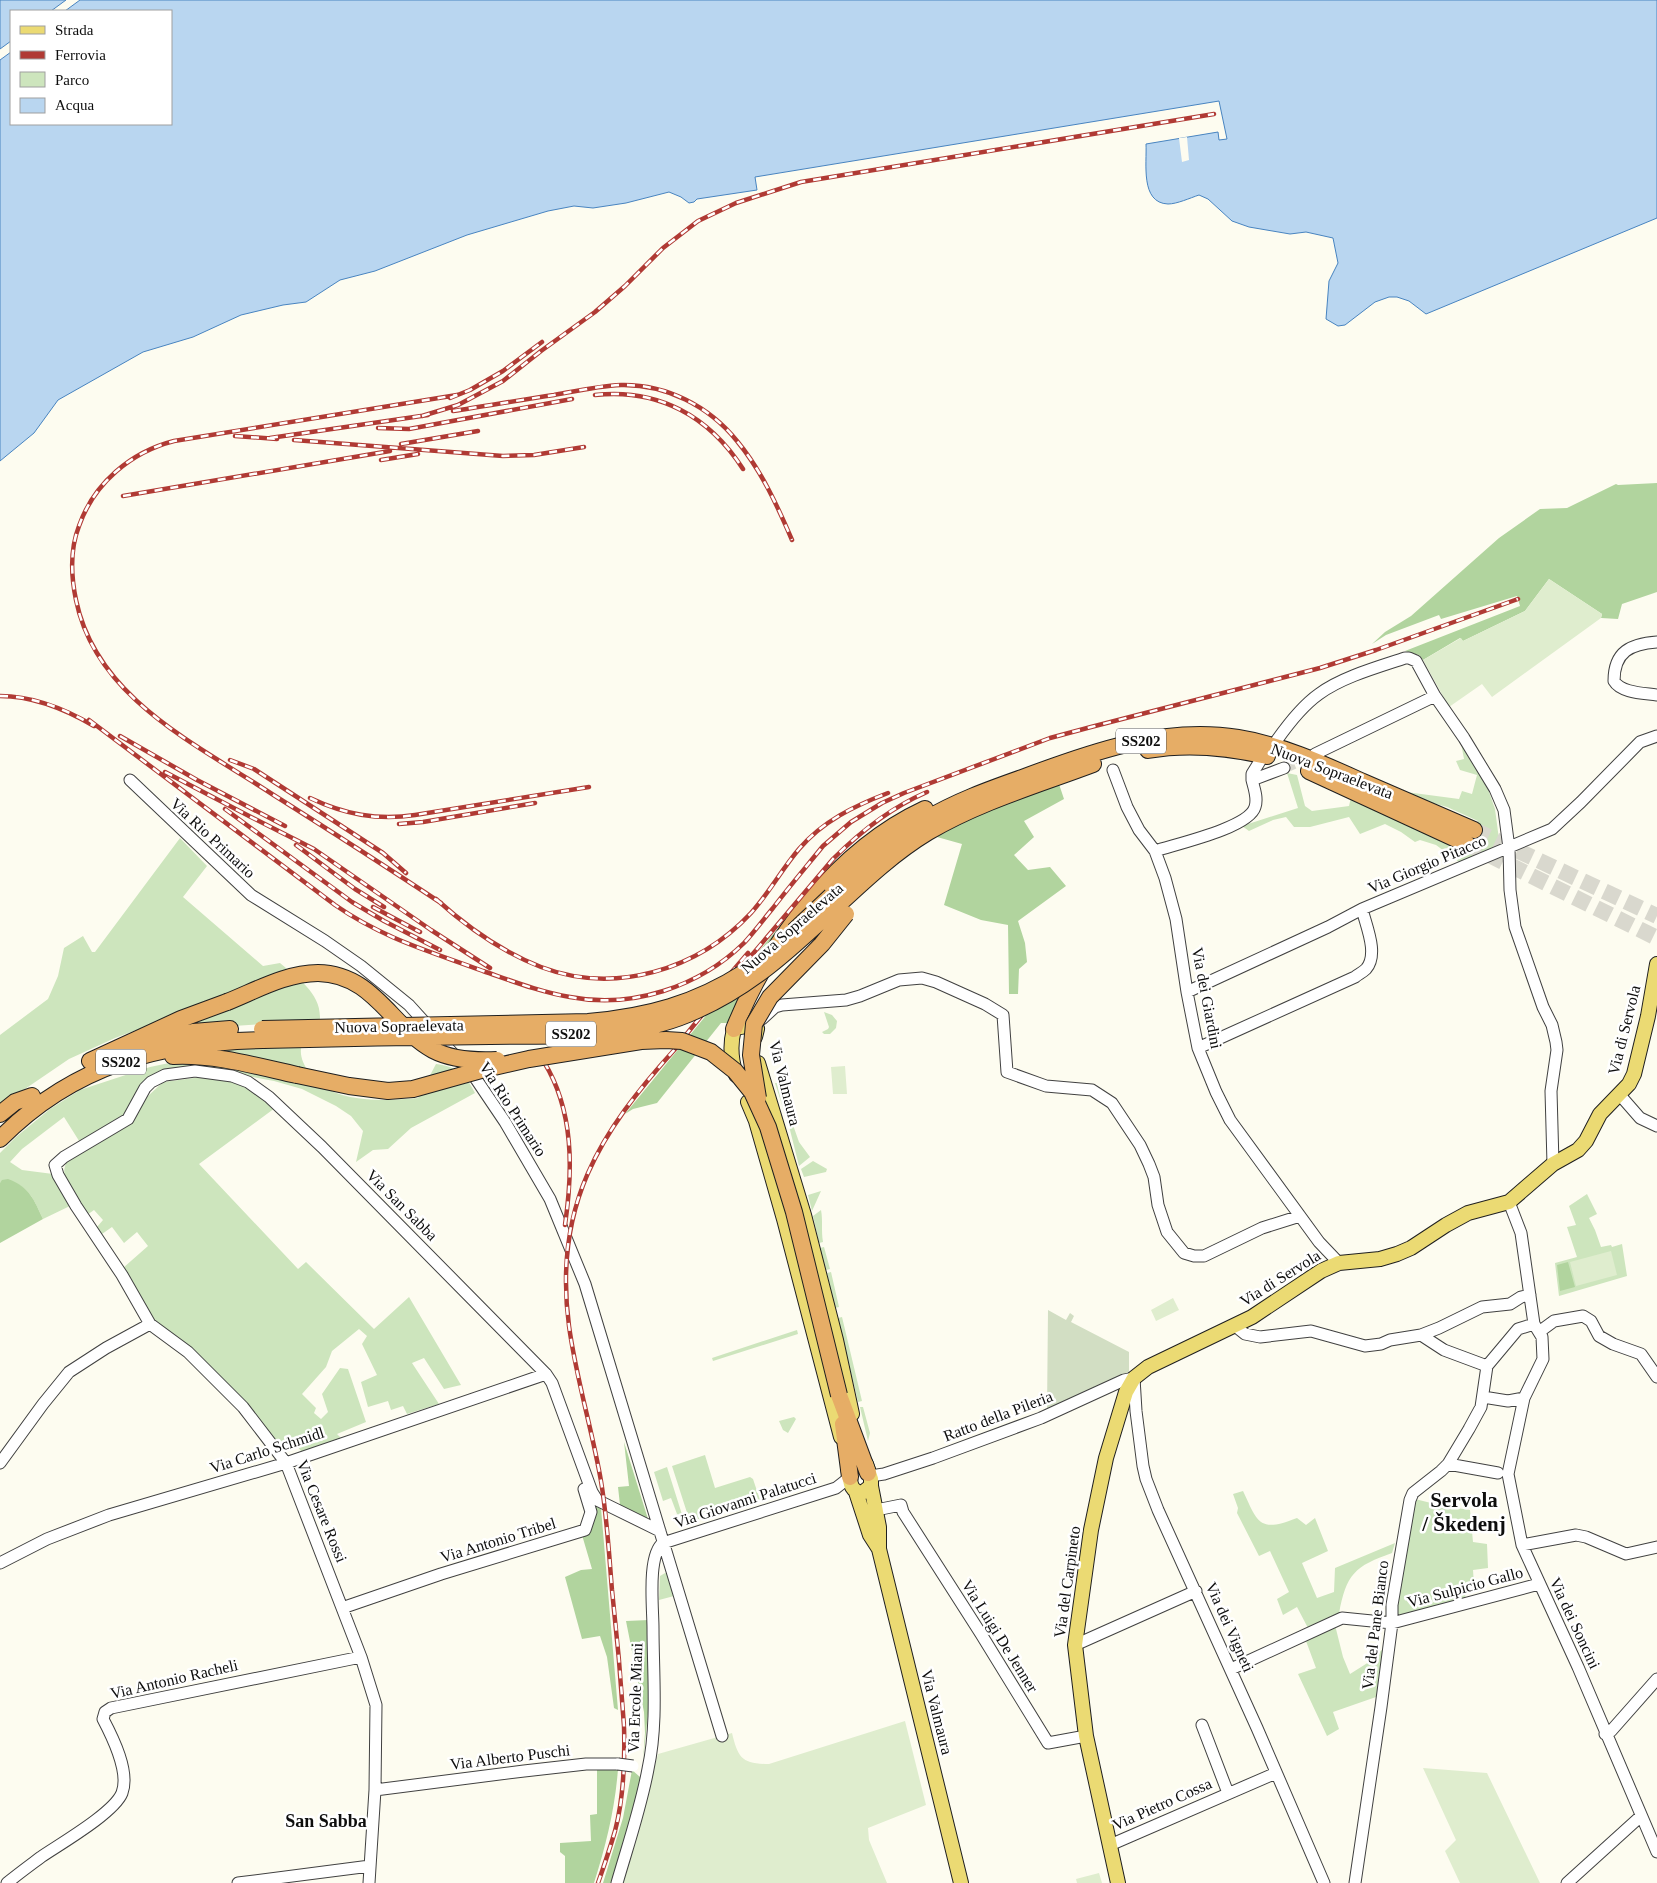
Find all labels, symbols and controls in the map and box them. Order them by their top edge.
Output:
legend [10,10,172,125]
text: Strada [55,22,94,38]
text: Ferrovia [55,47,106,63]
text: Parco [55,72,89,88]
text: Acqua [55,97,94,113]
road number: SS202 [1116,728,1166,754]
street label: Nuova Sopraelevata [1268,740,1395,803]
street label: Via Rio Primario [167,795,259,881]
street label: Via Giorgio Pitacco [1365,831,1489,898]
street label: Nuova Sopraelevata [738,879,847,978]
street label: Via dei Giardini [1189,946,1225,1051]
street label: Via di Servola [1605,984,1643,1076]
street label: Nuova Sopraelevata [334,1016,464,1037]
road number: SS202 [546,1022,596,1046]
street label: Via Valmaura [766,1039,804,1127]
road number: SS202 [96,1050,146,1074]
street label: Via Rio Primario [476,1059,550,1159]
street label: Via San Sabba [363,1166,441,1244]
street label: Via di Servola [1237,1247,1323,1309]
street label: Ratto della Pileria [941,1387,1055,1445]
street label: Via Carlo Schmidl [208,1423,327,1476]
street label: Via Cesare Rossi [294,1457,351,1565]
street label: Via Giovanni Palatucci [672,1469,819,1531]
district label: Servola / Škedenj [1421,1488,1506,1536]
street label: Via Antonio Tribel [438,1514,558,1566]
street label: Via del Carpineto [1051,1525,1084,1639]
street label: Via del Pane Bianco [1359,1559,1391,1691]
street label: Via Sulpicio Gallo [1405,1563,1525,1612]
street label: Via dei Soncini [1546,1575,1604,1672]
street label: Via Luigi De Jenner [958,1577,1042,1696]
street label: Via dei Vigneti [1202,1579,1258,1675]
street label: Via Ercole Miani [625,1642,645,1753]
street label: Via Antonio Racheli [108,1656,240,1702]
street label: Via Valmaura [918,1668,956,1756]
street label: Via Alberto Puschi [449,1741,572,1773]
street label: Via Pietro Cossa [1110,1775,1214,1833]
district label: San Sabba [285,1811,367,1831]

